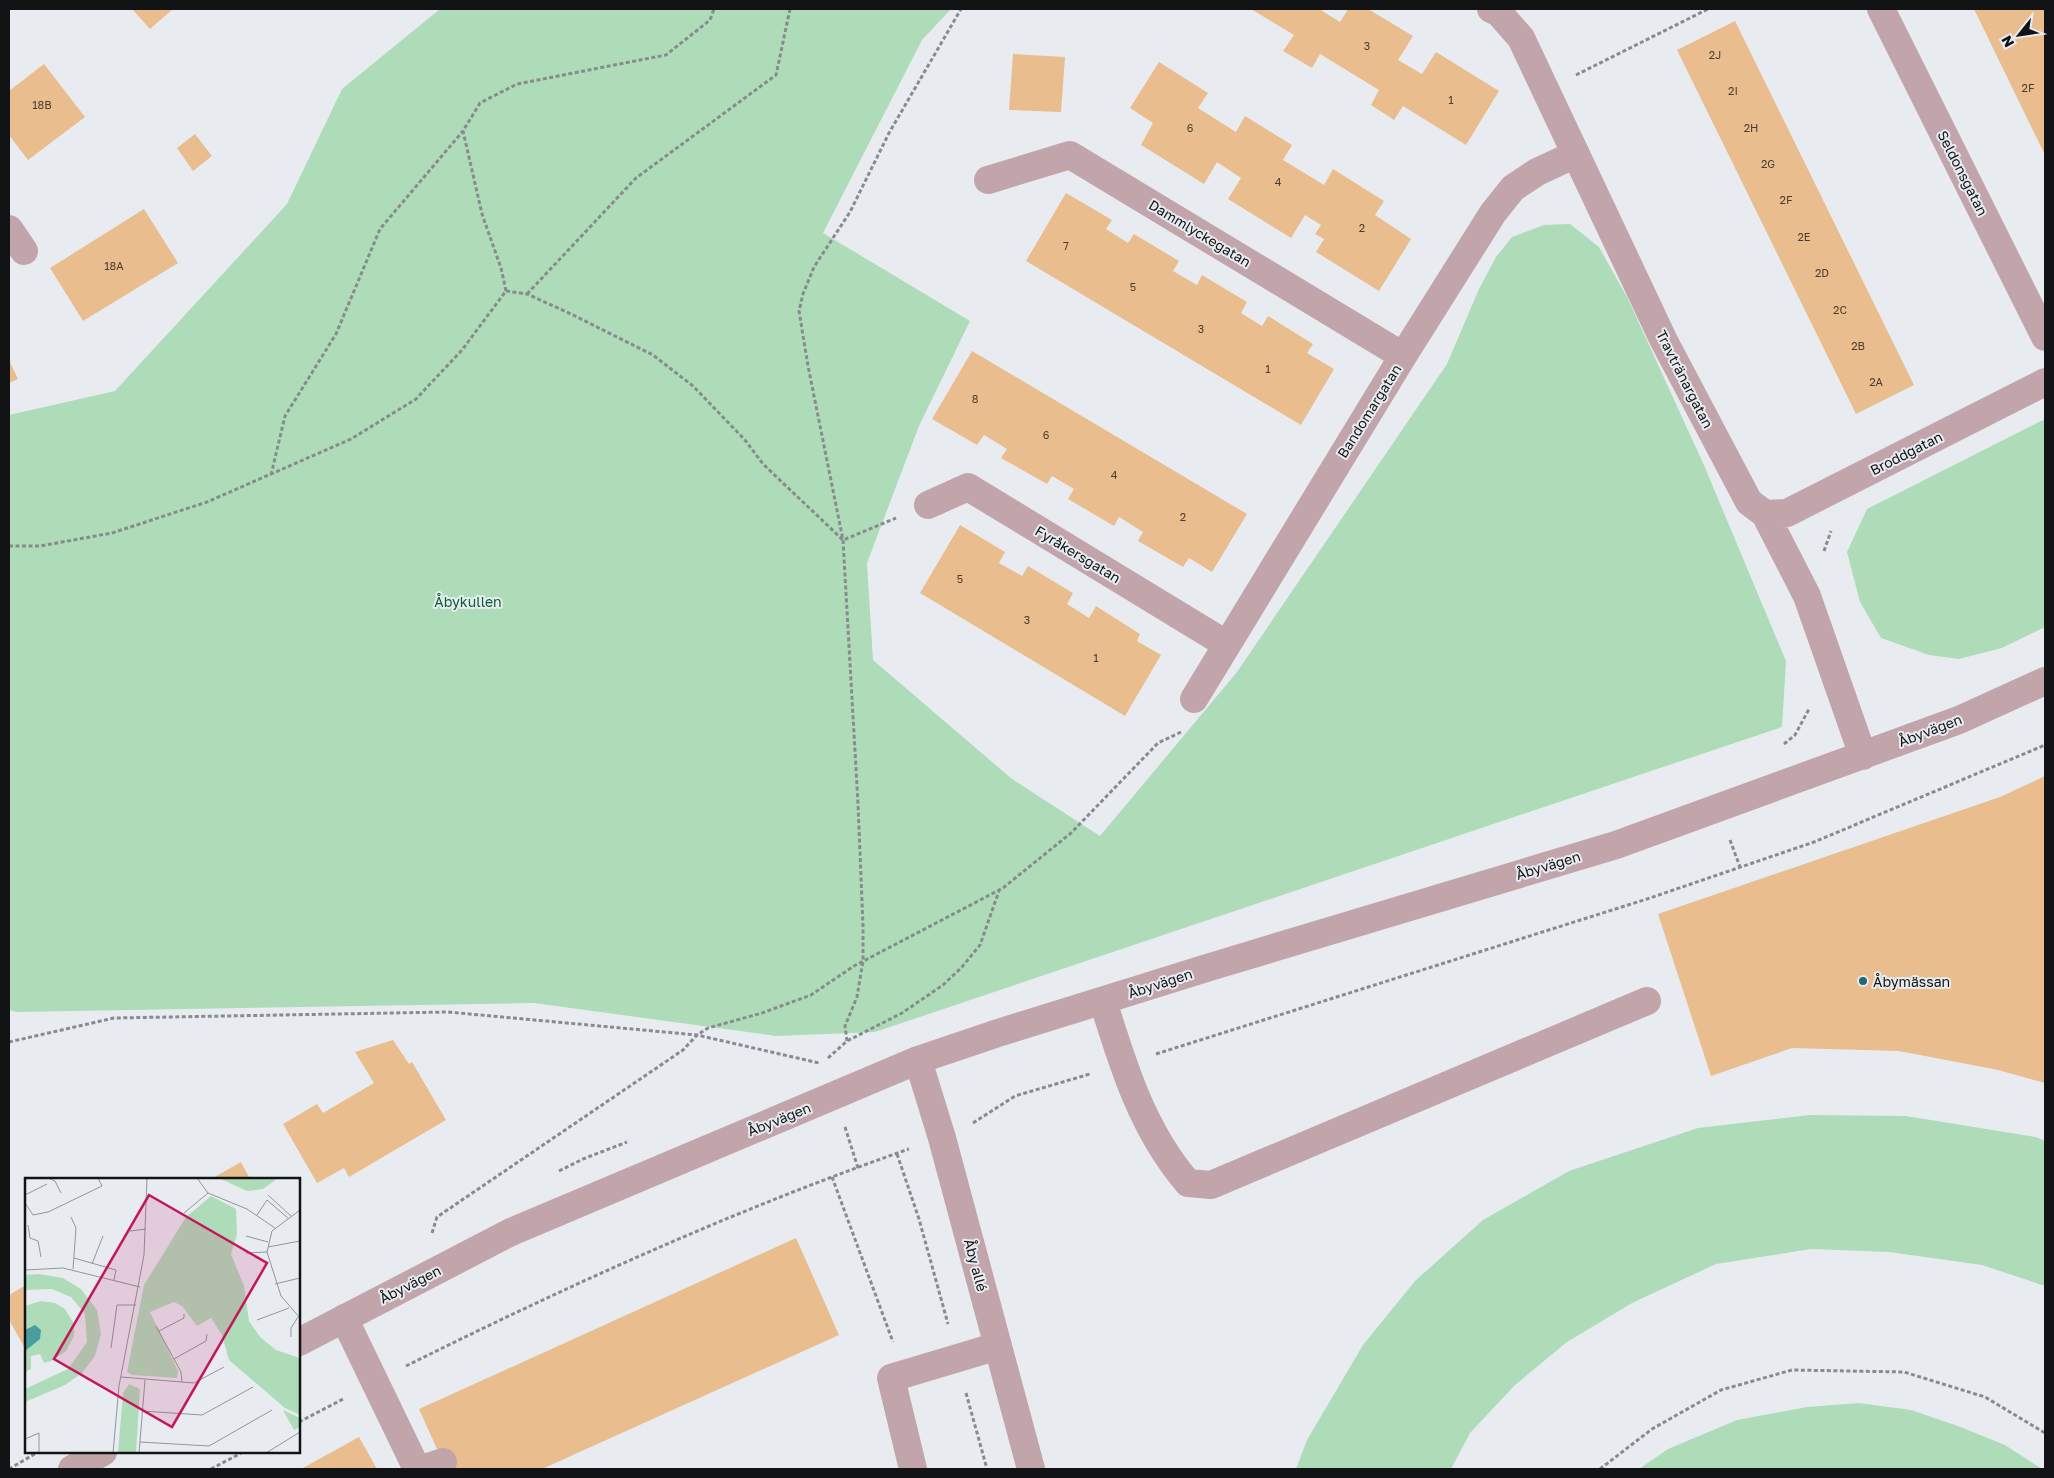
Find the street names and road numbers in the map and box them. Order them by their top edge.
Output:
street label: Seldonsgatan [1934,128,1992,218]
street label: Dammlyckegatan [1146,196,1254,270]
street label: Travtränargatan [1653,327,1717,431]
street label: Bandomargatan [1333,361,1405,461]
street label: Broddgatan [1867,428,1945,478]
street label: Fyråkersgatan [1032,522,1124,586]
street label: Åbyvägen [1896,710,1964,750]
street label: Åbyvägen [1514,847,1582,883]
street label: Åbyvägen [1126,965,1194,1001]
street label: Åbyvägen [745,1099,813,1139]
street label: Åby allé [961,1237,991,1293]
street label: Åbyvägen [376,1261,444,1307]

